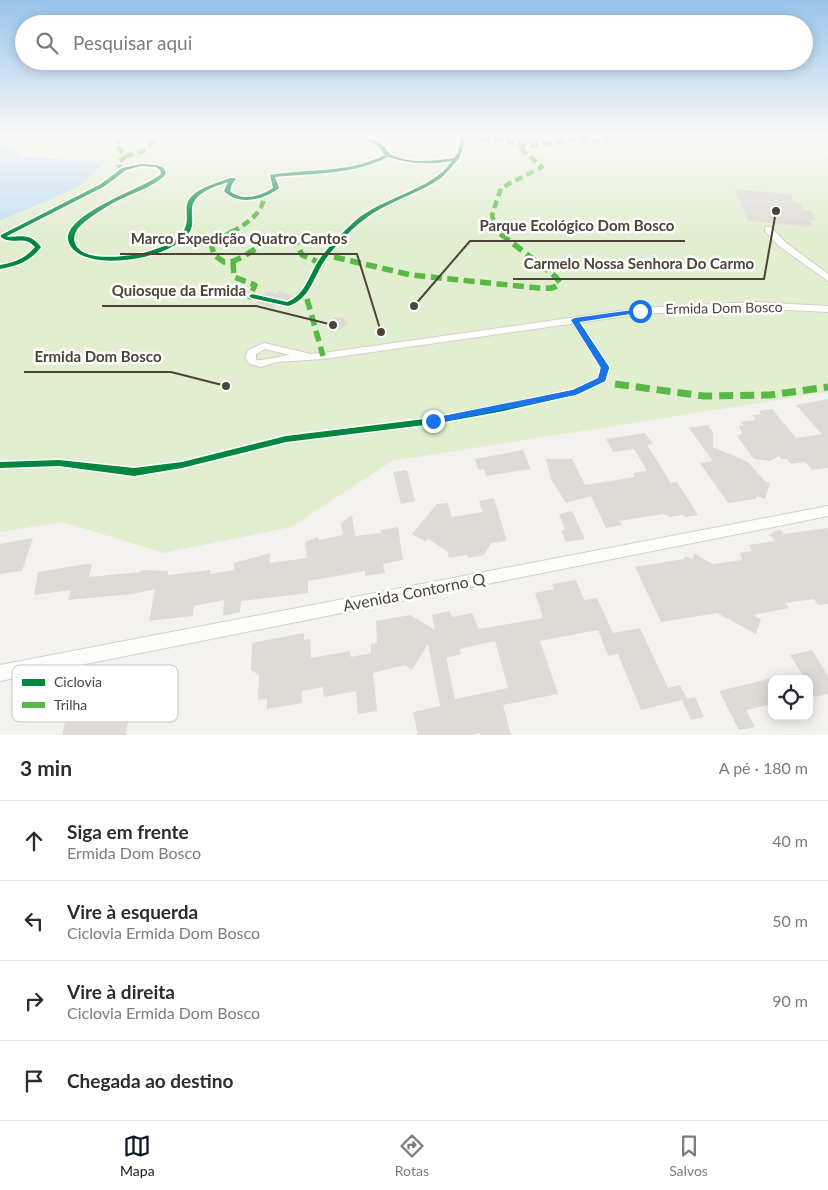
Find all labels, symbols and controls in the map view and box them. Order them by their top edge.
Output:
search box [15,15,813,70]
icon: search [33,29,61,57]
text: Pesquisar aqui [73,31,192,54]
callout: Parque Ecológico Dom Bosco [470,211,685,241]
text: Parque Ecológico Dom Bosco [480,216,675,234]
callout: Marco Expedição Quatro Cantos [120,224,357,254]
text: Marco Expedição Quatro Cantos [131,229,348,247]
callout: Carmelo Nossa Senhora Do Carmo [513,249,764,279]
text: Carmelo Nossa Senhora Do Carmo [524,254,755,272]
callout: Quiosque da Ermida [102,276,256,306]
text: Quiosque da Ermida [112,281,246,299]
street label: Ermida Dom Bosco [665,298,783,317]
route start [629,300,652,323]
callout: Ermida Dom Bosco [24,342,171,372]
text: Ermida Dom Bosco [34,347,162,365]
route end [422,410,445,433]
street label: Avenida Contorno Q [341,568,487,615]
legend [12,665,178,722]
text: Ciclovia [54,673,102,690]
map controls [768,675,813,720]
button: locate [768,675,813,720]
text: Trilha [54,696,87,713]
text: 3 min [20,755,72,780]
text: A pé · 180 m [719,758,808,777]
text: Siga em frente [67,820,189,843]
icon: ahead [20,827,48,855]
text: 40 m [772,831,808,850]
text: Ermida Dom Bosco [67,843,201,862]
text: Vire à esquerda [67,900,198,923]
icon: left [20,907,48,935]
text: 50 m [772,911,808,930]
text: Ciclovia Ermida Dom Bosco [67,923,260,942]
text: Vire à direita [67,980,175,1003]
icon: right [20,987,48,1015]
text: 90 m [772,991,808,1010]
text: Ciclovia Ermida Dom Bosco [67,1003,260,1022]
icon: arrive [20,1067,48,1095]
text: Chegada ao destino [67,1069,233,1092]
tab: Mapa [120,1132,155,1179]
tab: Rotas [395,1132,429,1179]
tab: Salvos [669,1132,708,1179]

